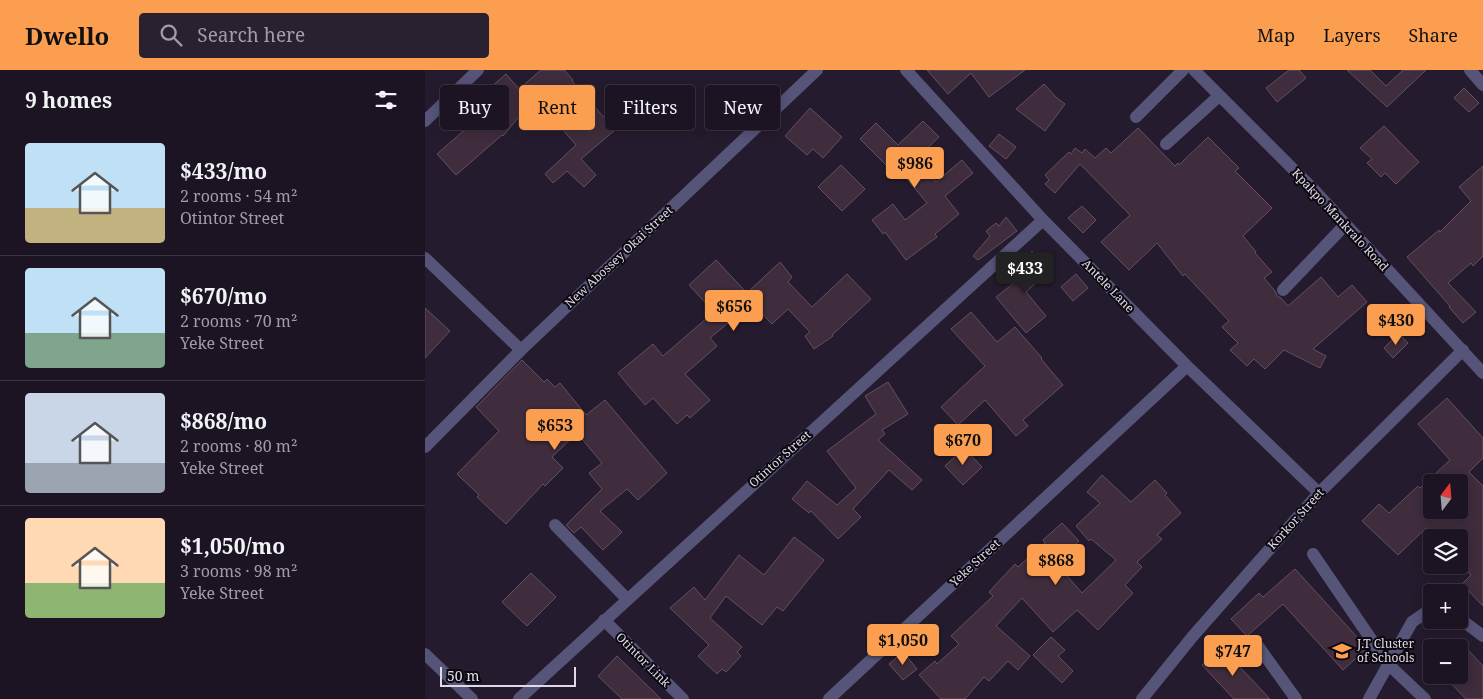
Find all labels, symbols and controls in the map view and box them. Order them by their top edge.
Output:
search box [139,13,489,58]
text: Dwello [25,19,109,52]
icon: search [157,21,185,49]
text: Search here [197,22,305,48]
text: Map [1257,23,1295,47]
text: Layers [1323,23,1381,47]
text: Share [1409,23,1458,47]
chip: Buy [440,85,509,130]
chip: Rent [519,85,595,130]
chip: Filters [605,85,695,130]
chip: New [705,85,780,130]
text: 9 homes [25,86,112,114]
icon: filters [372,86,400,114]
pin: $986 [885,146,945,189]
text: $986 [897,152,933,174]
text: $433/mo [180,157,267,185]
icon: home [65,163,125,223]
street label: Kpakpo Mankralo Road [1288,165,1393,275]
text: 2 rooms · 54 m² [180,185,297,207]
street label: New Abossey Okai Street [561,202,676,311]
text: Otintor Street [180,207,284,229]
pin: $433 [995,252,1055,294]
street label: Antele Lane [1078,255,1138,316]
text: $433 [1007,257,1043,279]
text: $670/mo [180,282,267,310]
icon: home [65,288,125,348]
pin: $656 [704,290,764,332]
text: $656 [716,295,752,317]
pin: $430 [1366,304,1426,346]
text: $430 [1378,309,1414,331]
text: 2 rooms · 70 m² [180,310,297,332]
text: Yeke Street [180,332,264,354]
text: $868/mo [180,407,267,435]
pin: $653 [525,408,585,451]
icon: home [65,413,125,473]
text: $653 [537,414,573,436]
pin: $670 [933,424,993,466]
street label: Otintor Street [745,426,814,491]
text: $670 [945,429,981,451]
text: 2 rooms · 80 m² [180,435,297,457]
text: Yeke Street [180,457,264,479]
north arrow [1423,474,1467,519]
map controls [1423,474,1468,684]
street label: Korkor Street [1264,484,1328,553]
button: layers [1423,529,1468,574]
text: $1,050/mo [180,532,285,560]
street label: Yeke Street [945,535,1003,591]
icon: home [65,538,125,598]
pin: $868 [1026,544,1086,586]
text: $868 [1038,549,1074,571]
text: 3 rooms · 98 m² [180,560,297,582]
text: Yeke Street [180,582,264,604]
button: + [1423,584,1468,629]
pin: $1,050 [862,624,944,666]
street label: Otintor Link [612,629,675,691]
text: $1,050 [878,629,928,651]
pin: $747 [1203,634,1263,677]
place label: J.T Cluster of Schools [1356,635,1415,666]
button: − [1423,639,1468,684]
text: $747 [1215,640,1251,662]
school or university icon: J.T Cluster of Schools [1331,640,1353,662]
scale bar [440,664,576,687]
text: 50 m [447,666,480,685]

